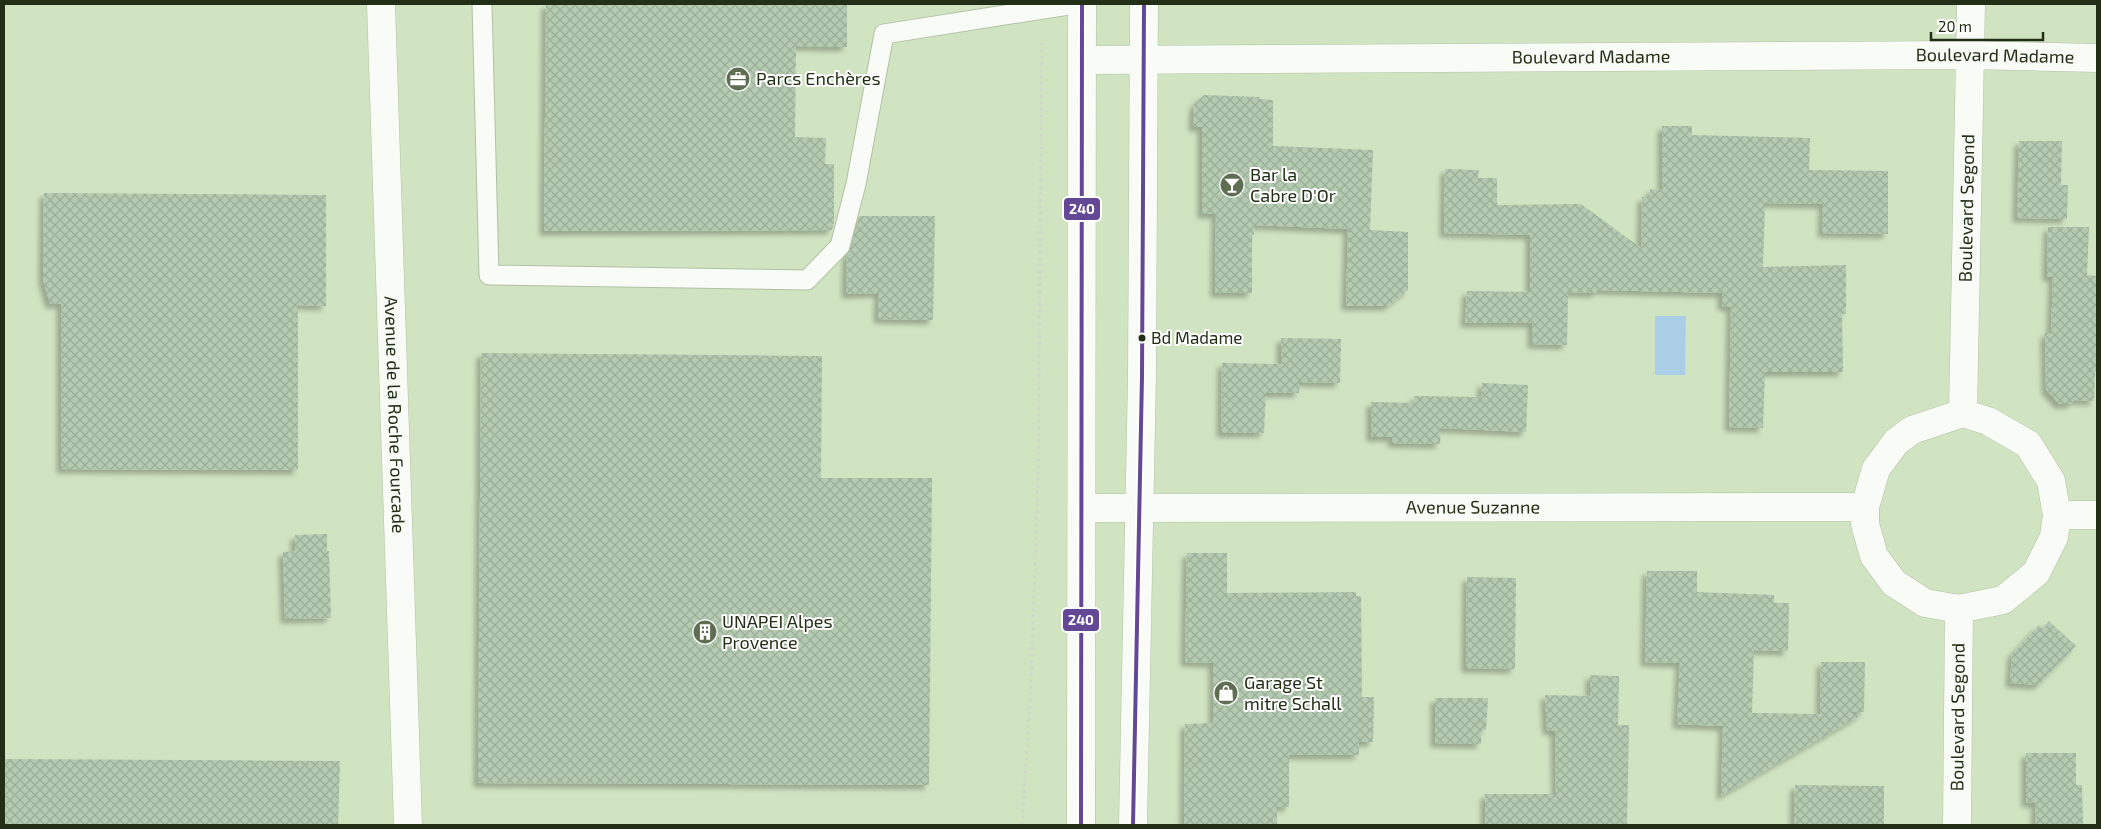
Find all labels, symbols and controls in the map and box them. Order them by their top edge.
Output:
scale bar [1931,10,2044,42]
text: 20 m [1938,17,1972,35]
street label: Boulevard Madame [1916,43,2075,67]
street label: Boulevard Madame [1512,45,1670,68]
office icon: Parcs Enchères [725,66,751,92]
place label: Parcs Enchères [756,67,881,89]
street label: Boulevard Segond [1954,134,1978,282]
place label: Bar la Cabre D'Or [1250,163,1336,206]
bar icon: Bar la Cabre D'Or [1219,172,1245,198]
line badge: 240 [1063,197,1101,221]
text: 240 [1069,200,1095,217]
street label: Avenue de la Roche Fourcade [381,296,410,534]
place label: Bd Madame [1151,327,1242,347]
marker: Bd Madame [1137,333,1147,343]
street label: Avenue Suzanne [1406,495,1540,518]
line badge: 240 [1062,608,1100,632]
place label: UNAPEI Alpes Provence [722,610,833,653]
text: 240 [1068,611,1094,628]
building icon: UNAPEI Alpes Provence [692,619,718,645]
street label: Boulevard Segond [1945,643,1969,791]
place label: Garage St mitre Schall [1244,671,1342,714]
shop icon: Garage St mitre Schall [1213,680,1239,706]

